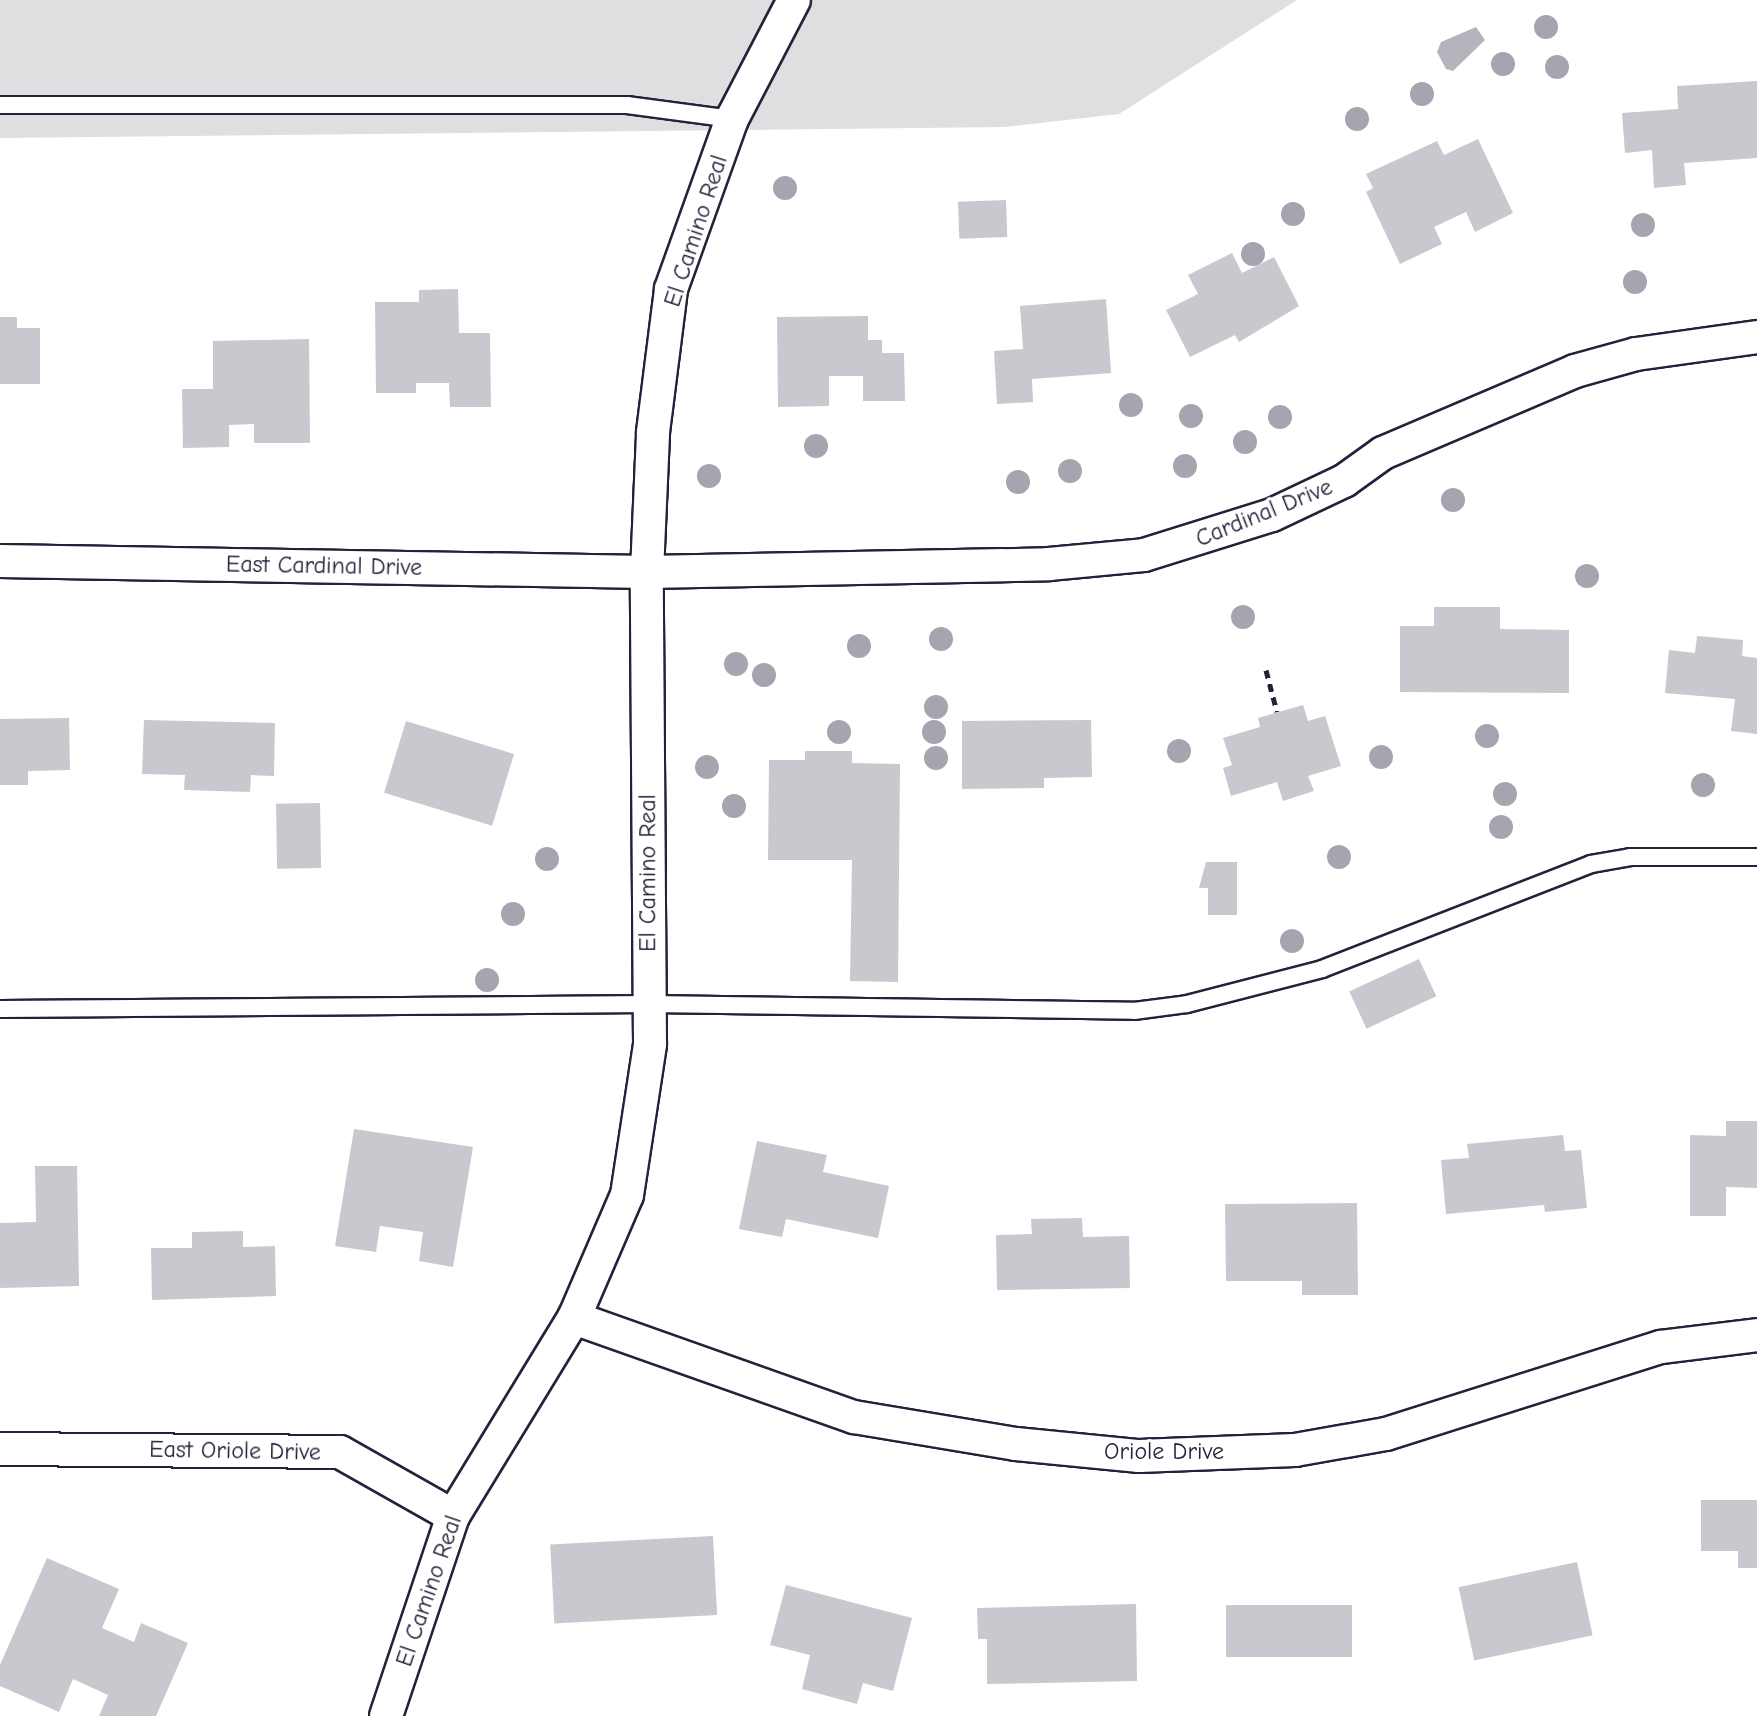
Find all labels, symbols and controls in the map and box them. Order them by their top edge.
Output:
street label: El Camino Real [658,152,734,310]
street label: Cardinal Drive [1192,473,1336,553]
street label: East Cardinal Drive [226,550,422,582]
street label: El Camino Real [634,794,662,952]
street label: East Oriole Drive [149,1435,321,1467]
street label: Oriole Drive [1104,1438,1224,1466]
street label: El Camino Real [390,1512,468,1670]

